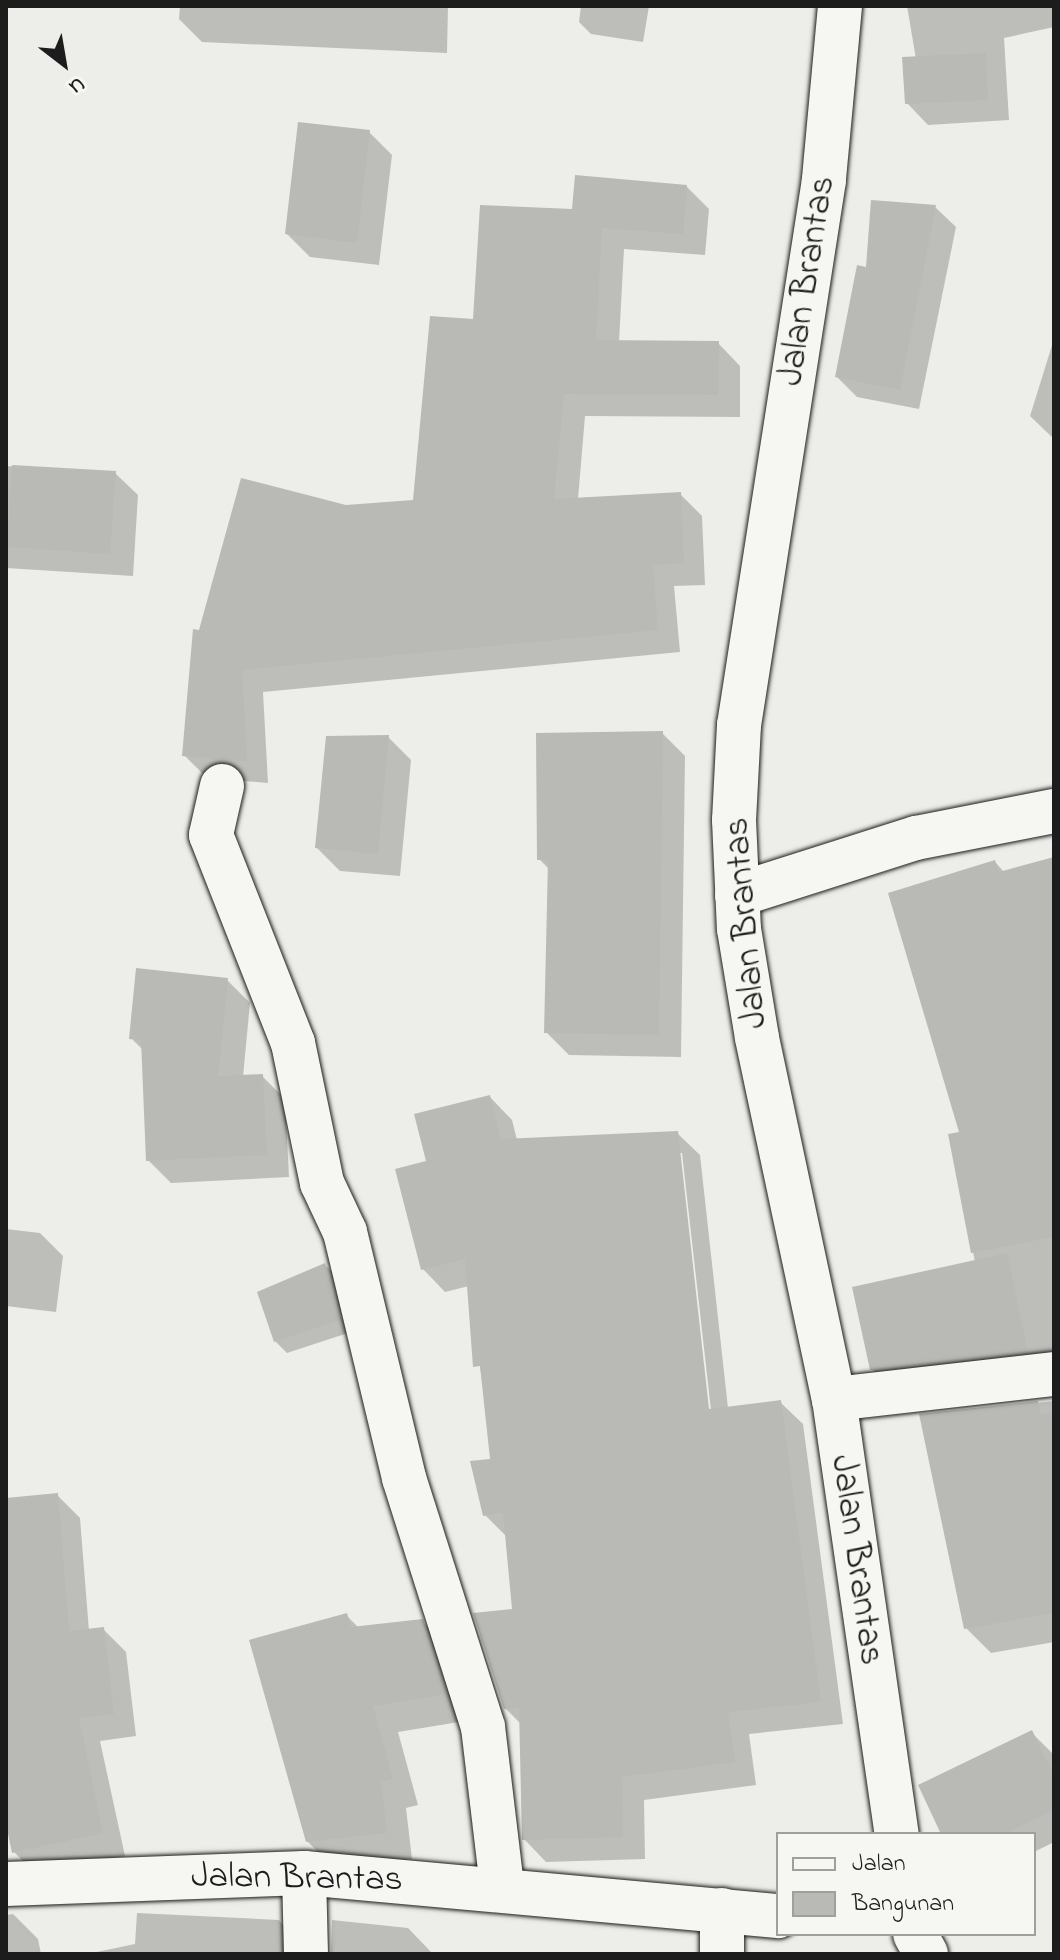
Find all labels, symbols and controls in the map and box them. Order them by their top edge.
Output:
north arrow [24,24,104,104]
text: U [62,67,91,102]
street label: Jalan Brantas [770,173,846,389]
street label: Jalan Brantas [716,816,778,1030]
street label: Jalan Brantas [820,1452,892,1668]
legend [776,1832,1036,1936]
text: Jalan [852,1847,906,1882]
street label: Jalan Brantas [191,1856,403,1902]
text: Bangunan [852,1887,954,1922]

